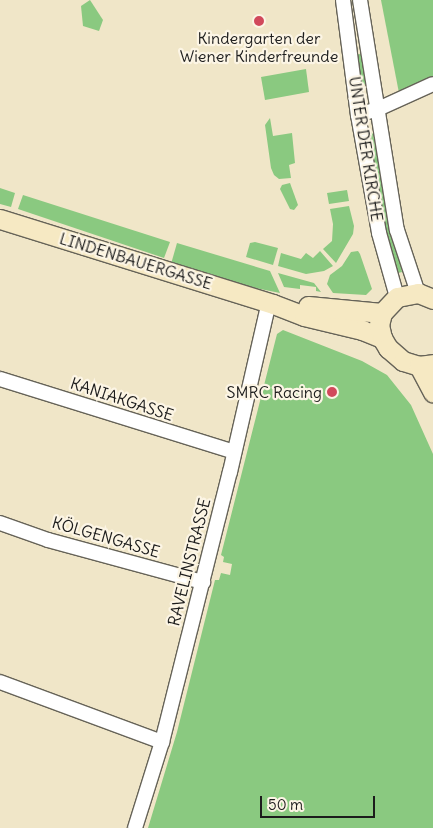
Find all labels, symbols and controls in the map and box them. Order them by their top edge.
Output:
marker: Kindergarten der Wiener Kinderfreunde [253,15,265,27]
place label: Kindergarten der Wiener Kinderfreunde [180,28,338,66]
street label: UNTER DER KIRCHE [345,75,387,223]
street label: LINDENBAUERGASSE [57,229,215,293]
street label: KANIAKGASSE [68,373,176,425]
place label: SMRC Racing [227,382,322,402]
marker: SMRC Racing [326,386,338,398]
street label: RAVELINSTRASSE [164,496,214,628]
street label: KÖLGENGASSE [50,512,162,562]
scale bar [263,786,378,818]
text: 50 m [268,795,303,814]

